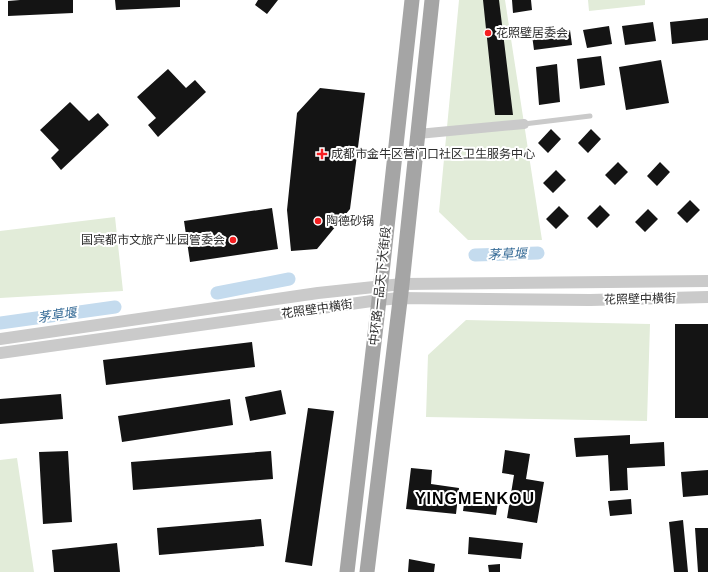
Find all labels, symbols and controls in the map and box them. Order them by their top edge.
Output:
place label: 花照壁居委会 [496,26,568,40]
marker: 花照壁居委会 [483,28,493,38]
place label: 成都市金牛区营门口社区卫生服务中心 [331,147,535,161]
marker: 成都市金牛区营门口社区卫生服务中心 [316,148,328,160]
place label: 陶德砂锅 [326,214,374,228]
marker: 陶德砂锅 [313,216,323,226]
street label: 中环路一品天下大街段 [367,226,393,346]
place label: 国宾都市文旅产业园管委会 [81,233,225,247]
marker: 国宾都市文旅产业园管委会 [228,235,238,245]
water label: 茅草堰 [487,246,529,262]
street label: 花照壁中横街 [604,291,676,307]
street label: 花照壁中横街 [280,297,354,321]
water label: 茅草堰 [37,305,79,325]
district label: YINGMENKOU [415,490,535,507]

